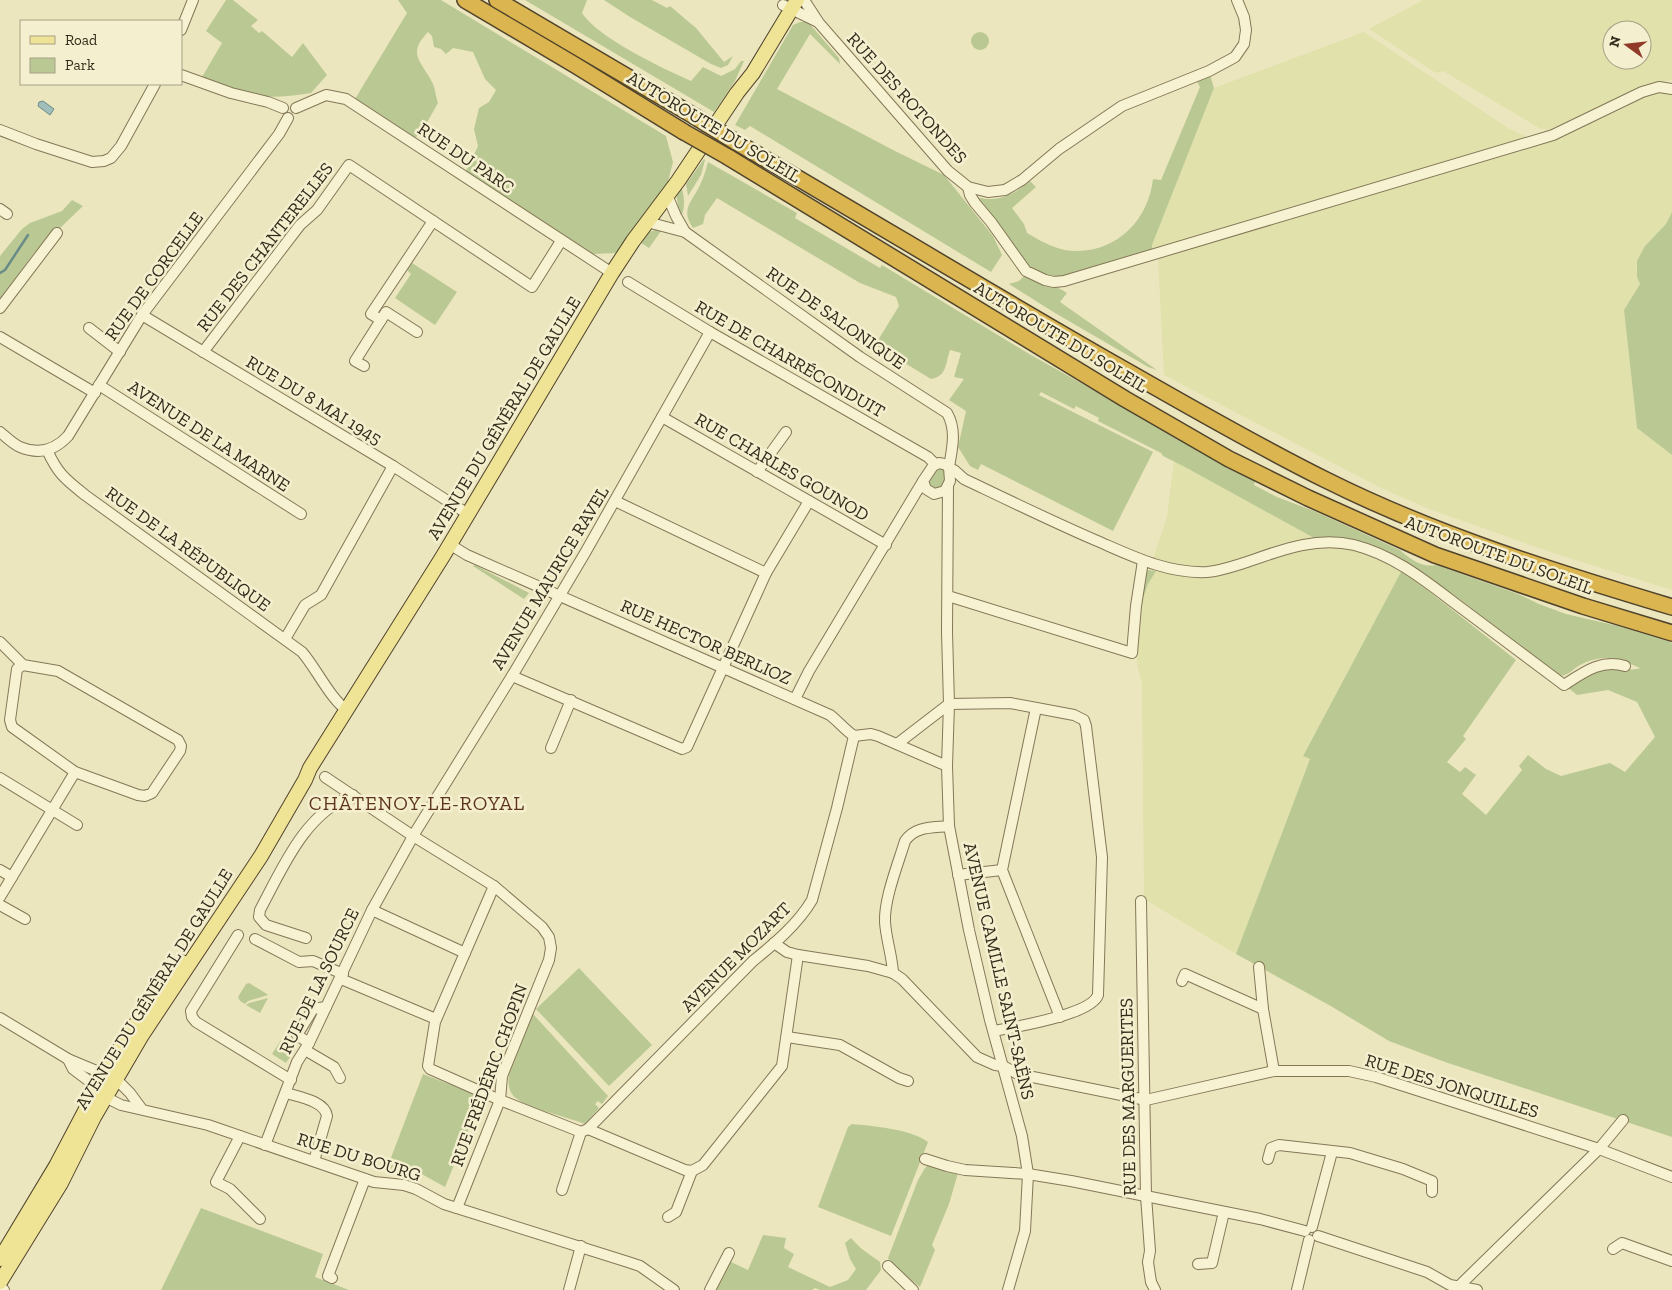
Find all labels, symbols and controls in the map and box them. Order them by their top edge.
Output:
legend [20,20,182,85]
north arrow [1602,20,1652,70]
street label: RUE DES ROTONDES [842,28,972,168]
text: Road [65,31,98,49]
text: N [1605,34,1625,49]
text: Park [65,56,95,74]
street label: AUTOROUTE DU SOLEIL [623,66,805,188]
street label: RUE DU PARC [414,118,518,198]
street label: RUE DES CHANTERELLES [192,158,338,336]
street label: RUE DE CORCELLE [100,207,208,345]
street label: RUE DE SALONIQUE [762,262,910,374]
street label: AUTOROUTE DU SOLEIL [970,276,1152,398]
street label: AVENUE DU GÉNÉRAL DE GAULLE [423,292,585,544]
street label: RUE DE CHARRÉCONDUIT [691,296,889,422]
street label: RUE DU 8 MAI 1945 [242,351,386,449]
street label: AVENUE DE LA MARNE [124,376,294,496]
street label: RUE CHARLES GOUNOD [691,408,873,526]
street label: RUE DE LA RÉPUBLIQUE [101,482,275,616]
street label: AVENUE MAURICE RAVEL [487,482,614,674]
street label: AUTOROUTE DU SOLEIL [1402,511,1596,599]
street label: RUE HECTOR BERLIOZ [617,594,795,690]
district label: CHÂTENOY-LE-ROYAL [309,791,525,815]
street label: AVENUE CAMILLE SAINT-SAËNS [959,840,1039,1102]
street label: AVENUE DU GÉNÉRAL DE GAULLE [71,865,237,1113]
street label: AVENUE MOZART [676,897,796,1017]
street label: RUE DE LA SOURCE [274,905,364,1057]
street label: RUE FRÉDÉRIC CHOPIN [446,981,532,1169]
street label: RUE DES MARGUERITES [1115,998,1141,1196]
street label: RUE DES JONQUILLES [1362,1049,1542,1123]
street label: RUE DU BOURG [294,1128,424,1186]

